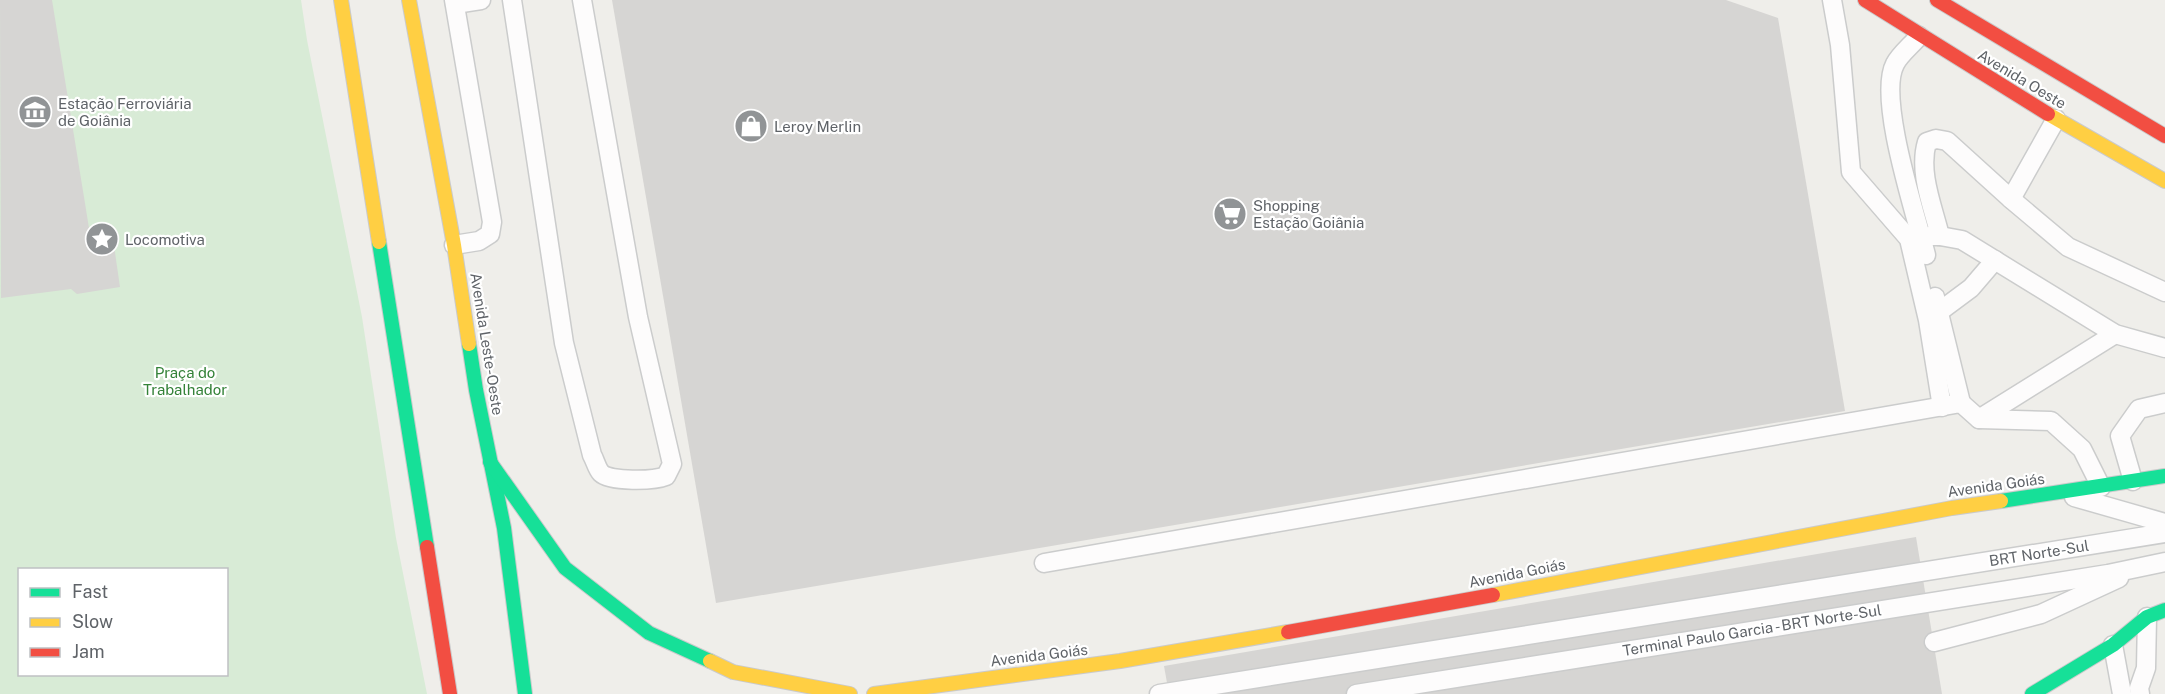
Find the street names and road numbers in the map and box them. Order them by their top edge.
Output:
street label: Avenida Oeste [1975,46,2069,112]
street label: Avenida Leste-Oeste [467,272,507,416]
street label: Avenida Goiás [1946,470,2046,500]
street label: BRT Norte-Sul [1988,537,2090,569]
street label: Avenida Goiás [1467,555,1567,591]
street label: Terminal Paulo Garcia - BRT Norte-Sul [1621,601,1883,659]
street label: Avenida Goiás [989,641,1089,669]

